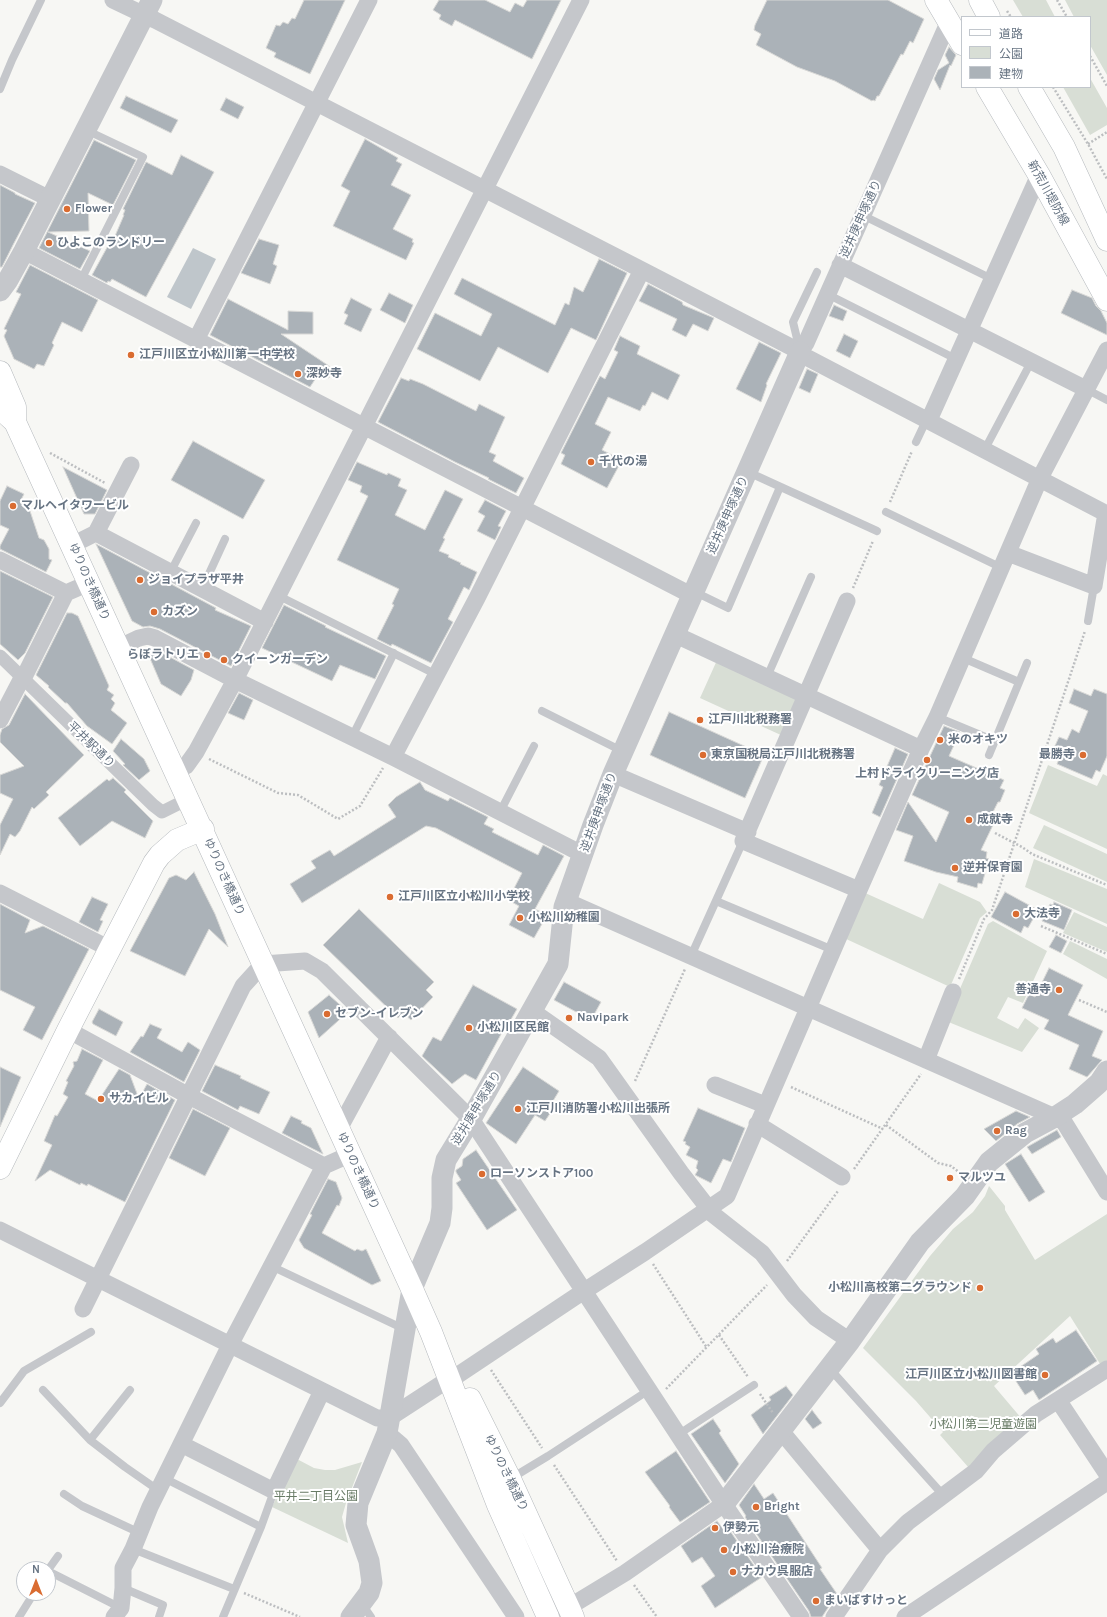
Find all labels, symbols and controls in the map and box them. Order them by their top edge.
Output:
legend [961,16,1091,88]
text: 道路 [999,27,1023,41]
text: 公園 [999,47,1023,61]
text: 建物 [999,67,1023,81]
street label: 新荒川堤防線 [1024,158,1072,228]
street label: 逆井庚申塚通り [837,178,885,260]
place label: Flower [75,202,112,216]
marker: Flower [62,204,72,214]
place label: ひよこのランドリー [57,236,165,250]
marker: ひよこのランドリー [44,238,54,248]
place label: 江戸川区立小松川第一中学校 [139,348,295,362]
marker: 江戸川区立小松川第一中学校 [126,350,136,360]
place label: 深妙寺 [306,367,342,381]
marker: 深妙寺 [293,369,303,379]
place label: 千代の湯 [599,455,647,469]
marker: 千代の湯 [586,457,596,467]
street label: 逆井庚申塚通り [704,474,752,556]
place label: マルヘイタワービル [21,499,129,513]
marker: マルヘイタワービル [8,501,18,511]
street label: ゆりのき橋通り [65,541,113,623]
place label: ジョイプラザ平井 [148,573,244,587]
marker: ジョイプラザ平井 [135,575,145,585]
place label: カズン [162,605,198,619]
marker: カズン [149,607,159,617]
place label: らぼラトリエ [127,648,199,662]
marker: らぼラトリエ [202,650,212,660]
place label: クイーンガーデン [232,653,328,667]
marker: クイーンガーデン [219,655,229,665]
place label: 江戸川北税務署 [708,713,792,727]
marker: 江戸川北税務署 [695,715,705,725]
street label: 平井駅通り [64,719,118,771]
place label: 米のオキツ [948,733,1008,747]
marker: 米のオキツ [935,735,945,745]
place label: 東京国税局江戸川北税務署 [711,748,855,762]
place label: 最勝寺 [1039,748,1075,762]
marker: 東京国税局江戸川北税務署 [698,750,708,760]
marker: 最勝寺 [1078,750,1088,760]
marker: 上村ドライクリーニング店 [922,755,932,765]
place label: 上村ドライクリーニング店 [855,767,999,781]
street label: 逆井庚申塚通り [578,770,620,854]
place label: 成就寺 [977,813,1013,827]
marker: 成就寺 [964,815,974,825]
street label: ゆりのき橋通り [200,836,248,918]
place label: 逆井保育園 [963,861,1023,875]
marker: 逆井保育園 [950,863,960,873]
place label: 江戸川区立小松川小学校 [398,890,530,904]
marker: 江戸川区立小松川小学校 [385,892,395,902]
place label: 大法寺 [1024,907,1060,921]
marker: 大法寺 [1011,909,1021,919]
place label: 小松川幼稚園 [528,911,600,925]
marker: 小松川幼稚園 [515,913,525,923]
place label: 善通寺 [1015,983,1051,997]
marker: 善通寺 [1054,985,1064,995]
place label: セブン-イレブン [335,1007,423,1021]
marker: セブン-イレブン [322,1009,332,1019]
place label: Navipark [577,1011,629,1025]
marker: Navipark [564,1013,574,1023]
place label: 小松川区民館 [477,1021,549,1035]
marker: 小松川区民館 [464,1023,474,1033]
street label: 逆井庚申塚通り [449,1068,505,1148]
place label: サカイビル [109,1092,169,1106]
marker: サカイビル [96,1094,106,1104]
place label: 江戸川消防署小松川出張所 [526,1102,670,1116]
marker: 江戸川消防署小松川出張所 [513,1104,523,1114]
place label: Rag [1005,1124,1027,1138]
marker: Rag [992,1126,1002,1136]
street label: ゆりのき橋通り [334,1130,382,1212]
place label: ローソンストア100 [490,1167,593,1181]
marker: ローソンストア100 [477,1169,487,1179]
place label: マルツユ [958,1171,1006,1185]
marker: マルツユ [945,1173,955,1183]
place label: 小松川高校第二グラウンド [828,1281,972,1295]
marker: 小松川高校第二グラウンド [975,1283,985,1293]
place label: 江戸川区立小松川図書館 [905,1368,1037,1382]
marker: 江戸川区立小松川図書館 [1040,1370,1050,1380]
park label: 小松川第二児童遊園 [929,1418,1037,1432]
street label: ゆりのき橋通り [481,1432,531,1514]
park label: 平井二丁目公園 [274,1490,358,1504]
place label: Bright [764,1500,800,1514]
marker: Bright [751,1502,761,1512]
place label: 伊勢元 [723,1521,759,1535]
marker: 伊勢元 [710,1523,720,1533]
place label: 小松川治療院 [732,1543,804,1557]
marker: 小松川治療院 [719,1545,729,1555]
north arrow [16,1561,56,1601]
text: N [32,1563,40,1576]
place label: ナカウ呉服店 [741,1565,813,1579]
marker: ナカウ呉服店 [728,1567,738,1577]
place label: まいばすけっと [824,1594,908,1608]
marker: まいばすけっと [811,1596,821,1606]

